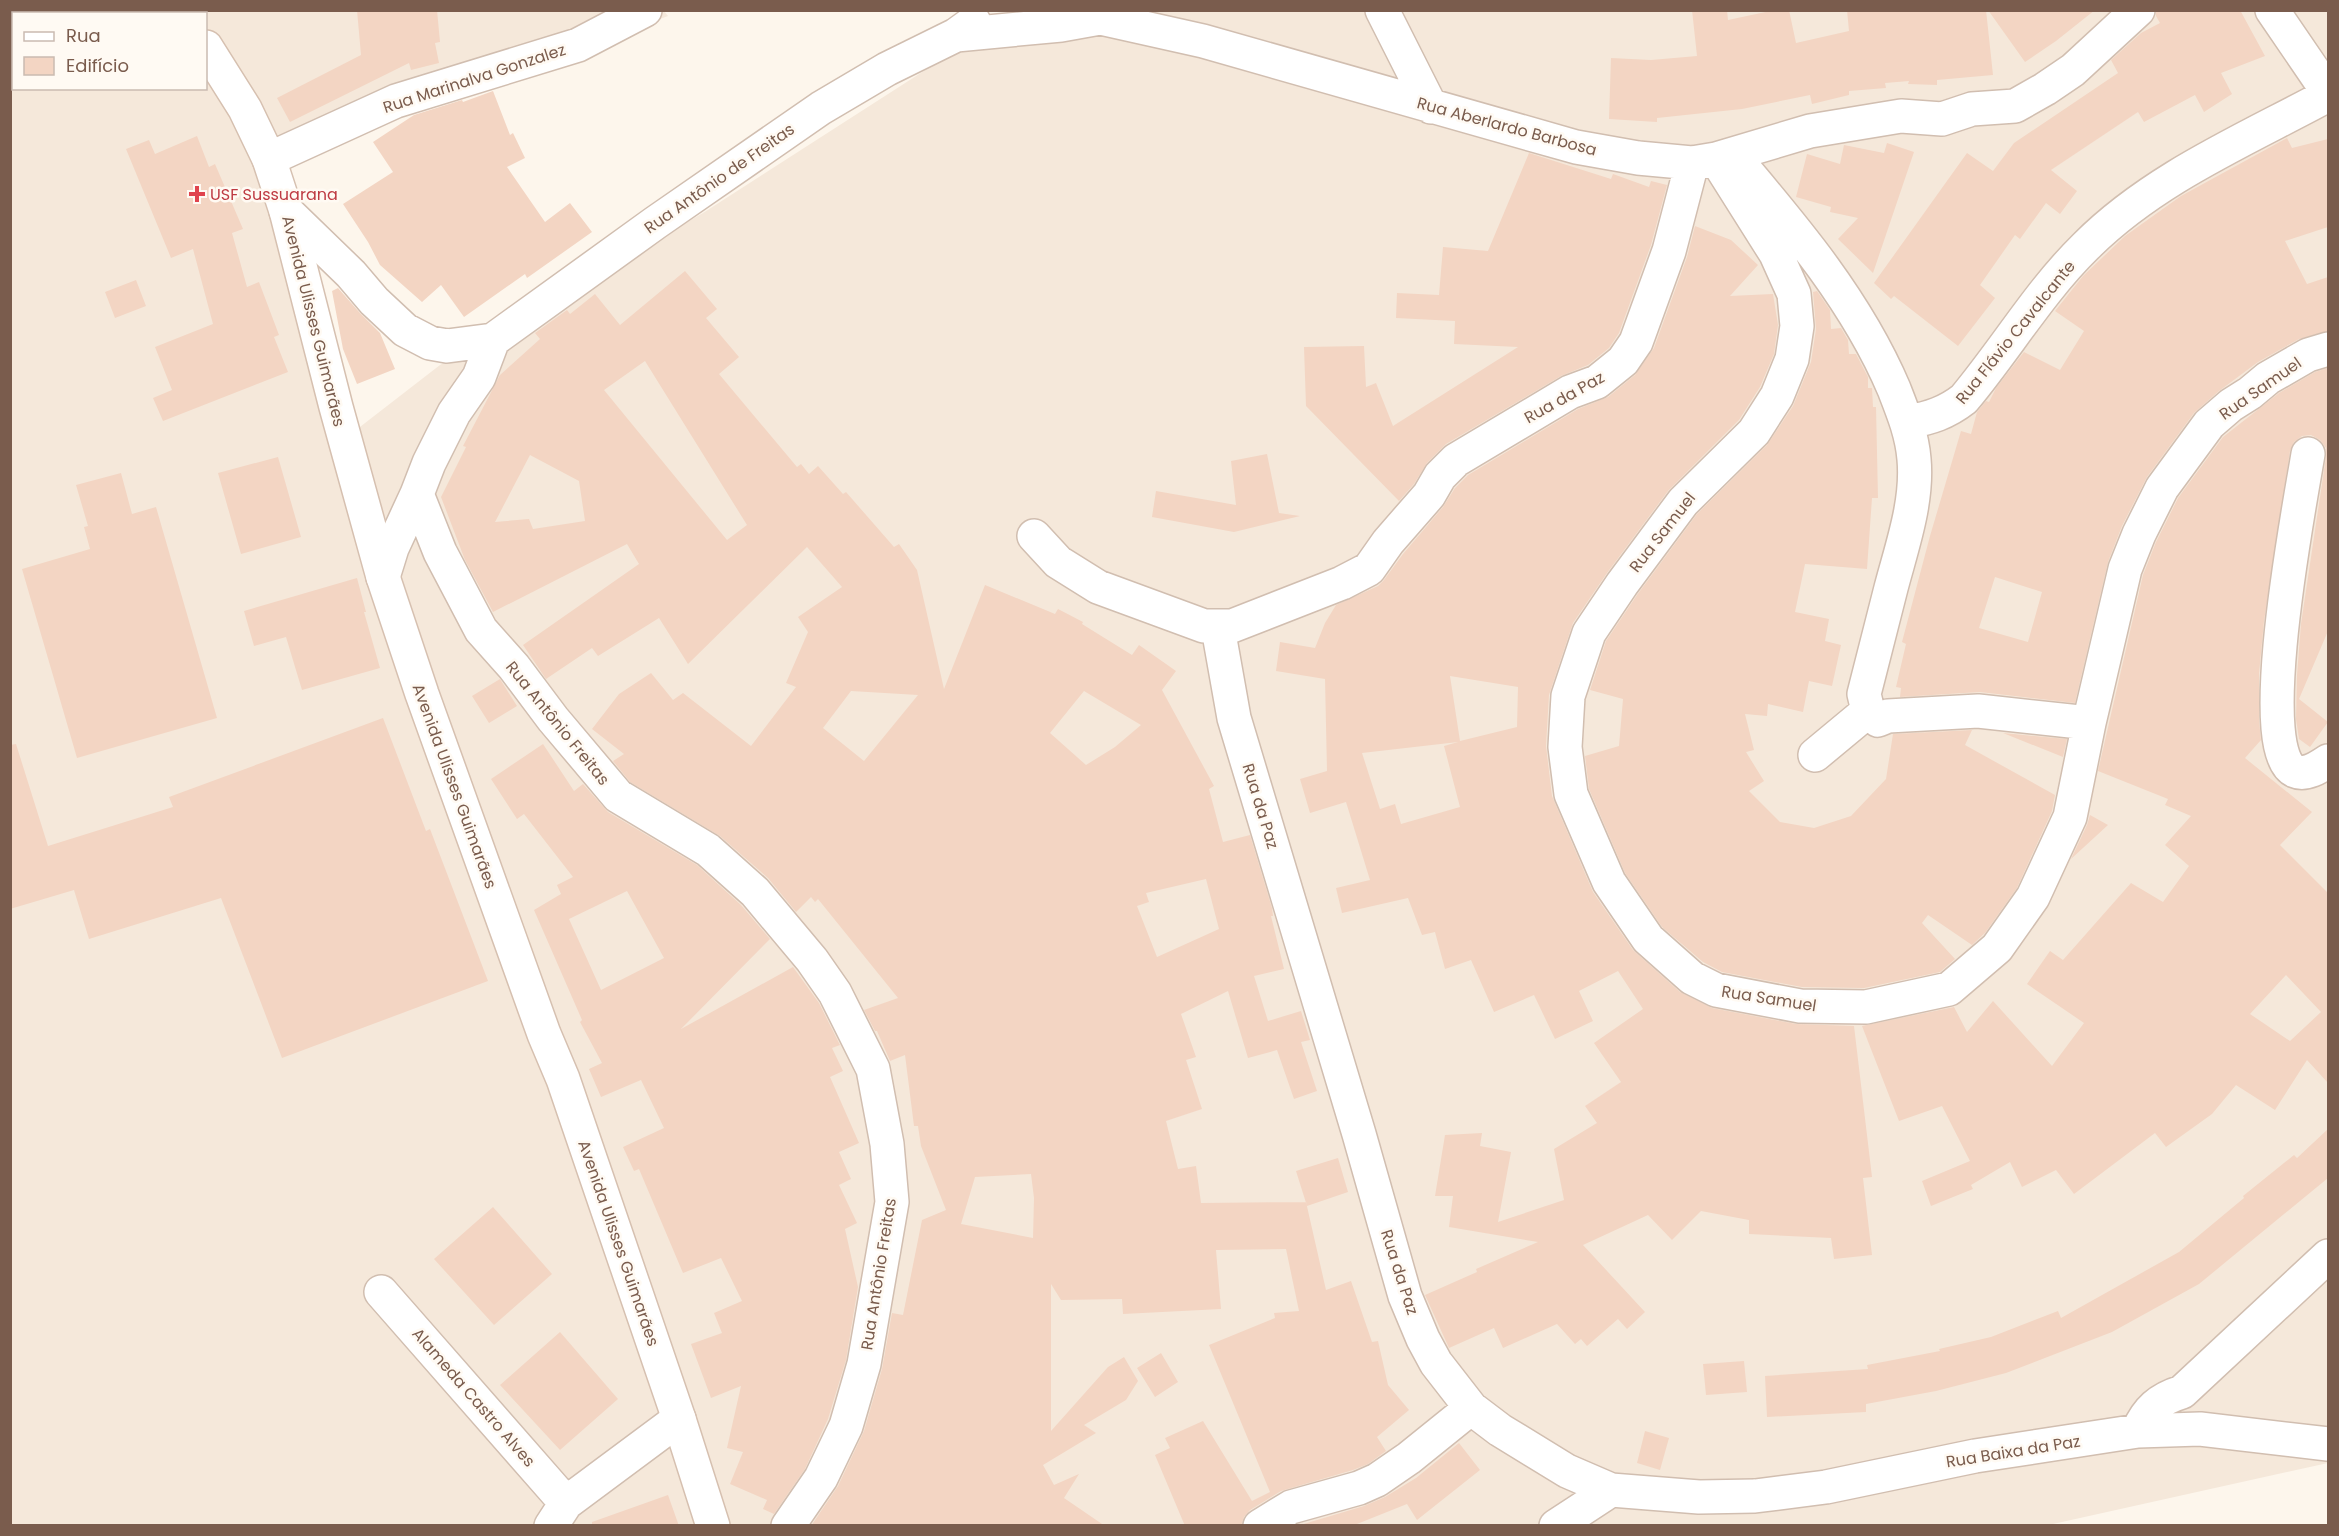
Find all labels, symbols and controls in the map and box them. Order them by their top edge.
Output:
legend [12,12,207,90]
text: Rua [66,23,101,48]
street label: Rua Marinalva Gonzalez [380,38,568,119]
text: Edifício [66,53,129,78]
street label: Rua Aberlardo Barbosa [1414,91,1599,162]
street label: Rua Antônio de Freitas [639,118,799,239]
place label: USF Sussuarana [210,183,338,206]
marker: USF Sussuarana [188,185,206,203]
street label: Avenida Ulisses Guimarães [276,213,351,429]
street label: Rua Flávio Cavalcante [1950,256,2081,409]
street label: Rua Samuel [2214,352,2306,425]
street label: Rua da Paz [1520,366,1608,429]
street label: Rua Samuel [1624,487,1701,577]
street label: Rua Antônio Freitas [500,656,615,790]
street label: Avenida Ulisses Guimarães [407,680,502,892]
street label: Rua da Paz [1237,761,1284,852]
street label: Rua Samuel [1720,980,1818,1017]
street label: Avenida Ulisses Guimarães [572,1137,665,1349]
street label: Rua Antônio Freitas [855,1196,902,1352]
street label: Rua da Paz [1375,1227,1424,1318]
street label: Alameda Castro Alves [407,1323,541,1472]
street label: Rua Baixa da Paz [1944,1430,2082,1473]

